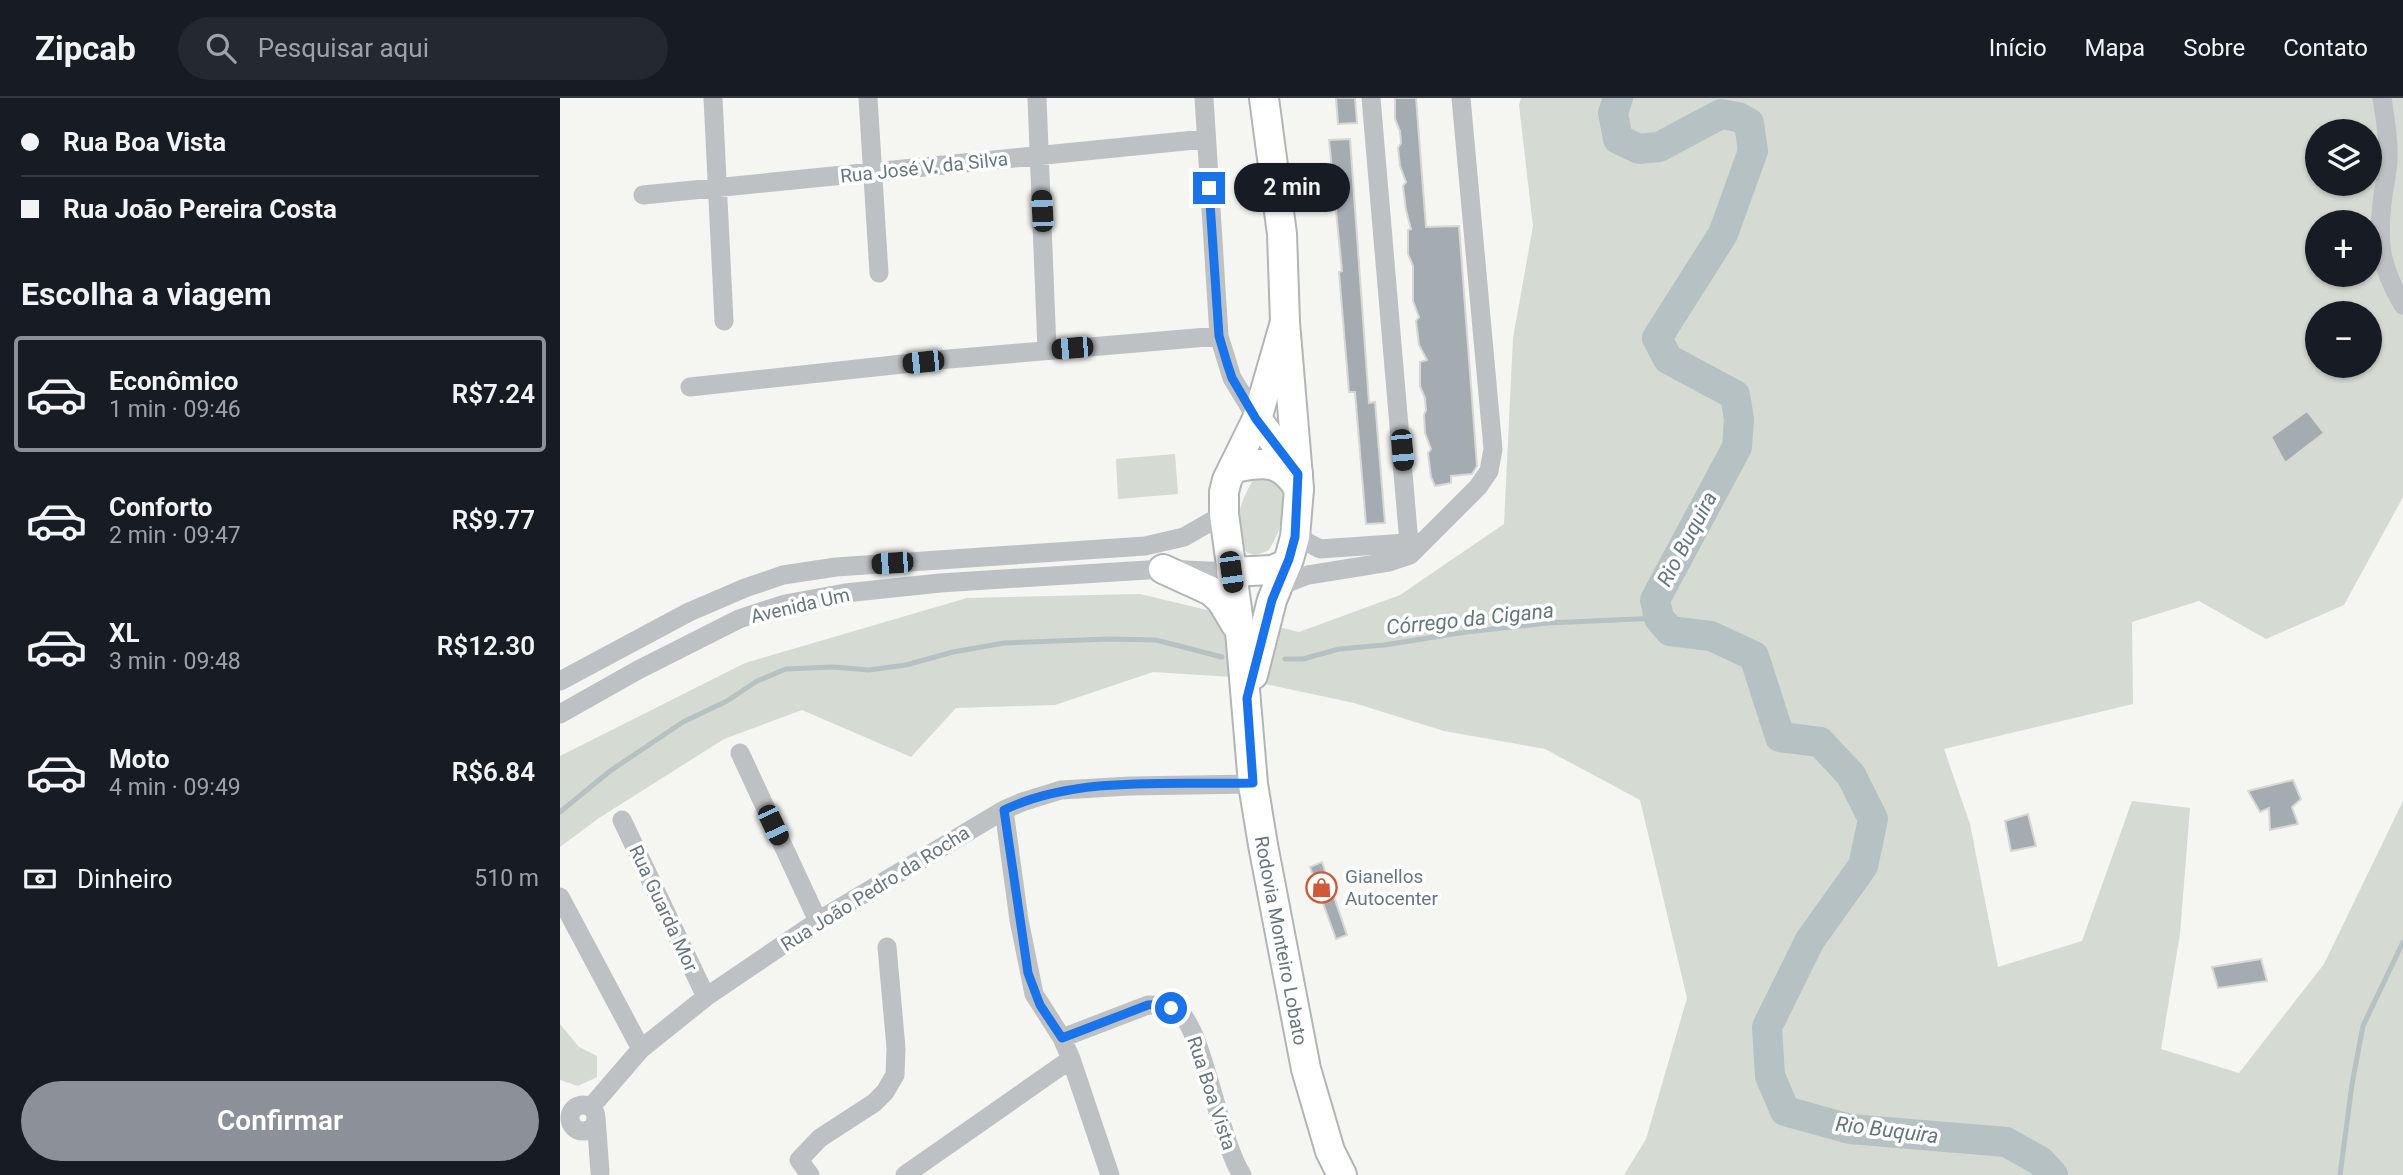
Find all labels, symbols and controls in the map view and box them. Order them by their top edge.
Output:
search box [178,17,668,80]
text: Zipcab [35,29,136,68]
icon: search [202,29,240,67]
text: Pesquisar aqui [258,33,429,63]
text: Início [1989,34,2047,62]
text: Mapa [2085,34,2145,62]
text: Sobre [2183,34,2245,62]
text: Contato [2283,34,2368,62]
map controls [2305,119,2382,378]
button: layers [2305,119,2382,196]
text: Rua Boa Vista [63,127,226,157]
street label: Rua José V. da Silva [839,147,1009,188]
callout: 2 min [1234,164,1349,212]
route end [1193,172,1225,204]
text: 2 min [1263,174,1321,201]
car [1031,189,1054,233]
text: Rua João Pereira Costa [63,194,337,224]
button: + [2305,210,2382,287]
text: Escolha a viagem [21,275,272,313]
button: − [2305,301,2382,378]
car [1051,336,1094,360]
car [902,349,945,375]
icon: car [25,363,88,426]
text: Econômico [109,366,238,396]
text: R$7.24 [452,379,535,409]
text: 1 min · 09:46 [109,396,241,423]
car [1390,428,1415,472]
water label: Rio Buquira [1652,488,1722,590]
icon: car [25,489,88,552]
text: Conforto [109,492,213,522]
text: R$9.77 [452,505,535,535]
text: 2 min · 09:47 [109,522,241,549]
car [1218,550,1245,594]
car [871,551,914,575]
street label: Avenida Um [748,583,852,628]
water label: Córrego da Cigana [1385,598,1555,640]
icon: car [25,615,88,678]
text: XL [109,618,140,648]
text: R$12.30 [437,631,535,661]
text: 3 min · 09:48 [109,648,241,675]
icon: car [25,741,88,804]
text: Moto [109,744,170,774]
text: R$6.84 [452,757,535,787]
text: 4 min · 09:49 [109,774,241,801]
car [755,802,792,848]
street label: Rua João Pedro da Rocha [777,821,974,956]
street label: Rodovia Monteiro Lobato [1250,834,1312,1047]
street label: Rua Guarda Mor [624,841,703,976]
icon: cash [21,860,59,898]
text: Dinheiro [77,864,173,894]
text: 510 m [474,865,539,892]
place label: Gianellos Autocenter [1345,865,1438,910]
shop icon: Gianellos Autocenter [1305,870,1339,904]
route start [1155,992,1187,1024]
street label: Rua Boa Vista [1182,1033,1241,1153]
button: Confirmar [21,1081,539,1161]
water label: Rio Buquira [1834,1112,1940,1148]

